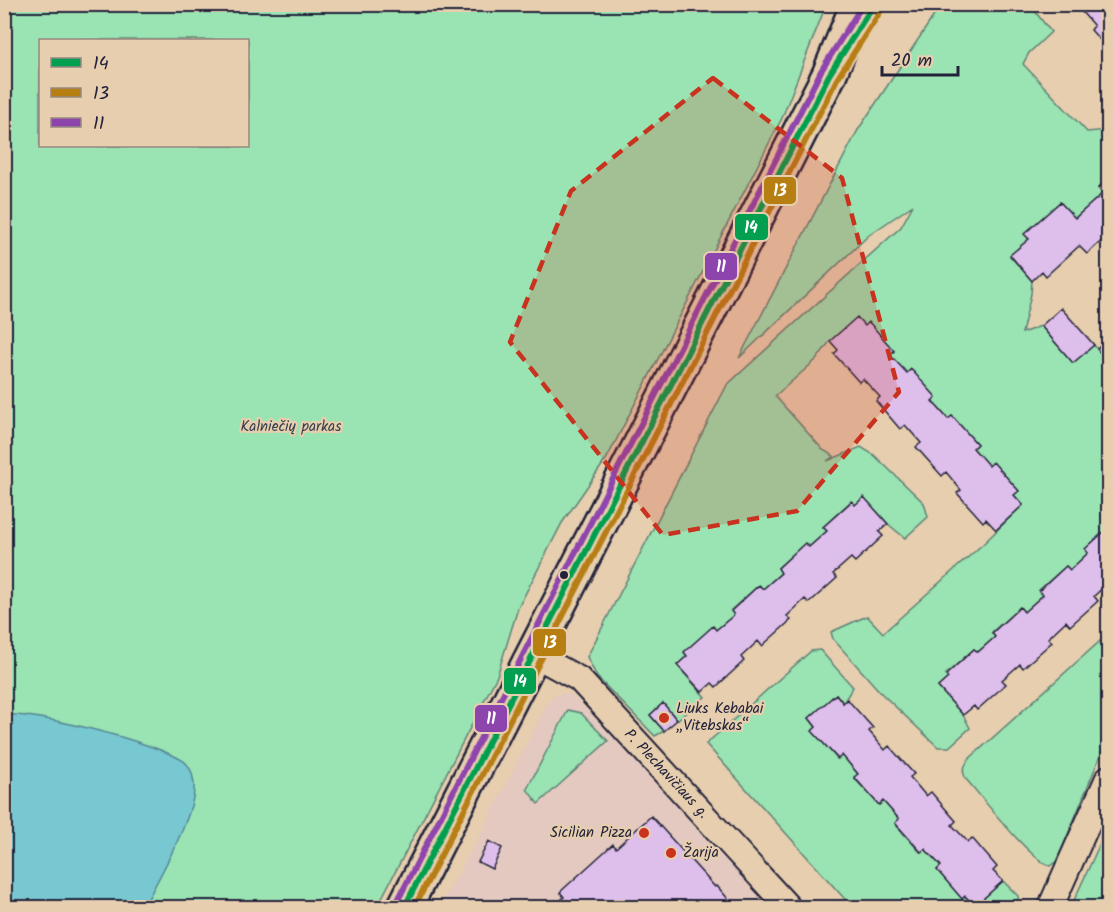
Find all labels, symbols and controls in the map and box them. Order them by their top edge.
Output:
legend [39,39,249,147]
scale bar [882,39,958,77]
text: 20 m [891,47,932,76]
text: 14 [93,50,109,79]
text: 13 [93,80,109,109]
text: 11 [93,110,104,139]
line badge: 13 [763,176,797,205]
text: 13 [773,179,787,204]
line badge: 14 [734,213,769,241]
text: 14 [744,216,758,241]
line badge: 11 [704,252,738,281]
text: 11 [716,255,726,280]
park label: Kalniečių parkas [241,415,342,439]
unlabelled marker [558,569,570,581]
line badge: 13 [532,628,567,657]
text: 13 [543,631,557,656]
line badge: 14 [503,667,537,695]
text: 14 [513,670,527,695]
place label: Liuks Kebabai „Vitebskas“ [676,697,765,738]
line badge: 11 [474,704,508,733]
text: 11 [486,707,496,732]
marker: Liuks Kebabai „Vitebskas“ [657,711,671,725]
street label: P. Plechavičiaus g. [618,724,714,824]
place label: Sicilian Pizza [550,821,632,845]
marker: Sicilian Pizza [637,826,651,840]
place label: Žarija [683,841,719,865]
marker: Žarija [664,846,678,860]

